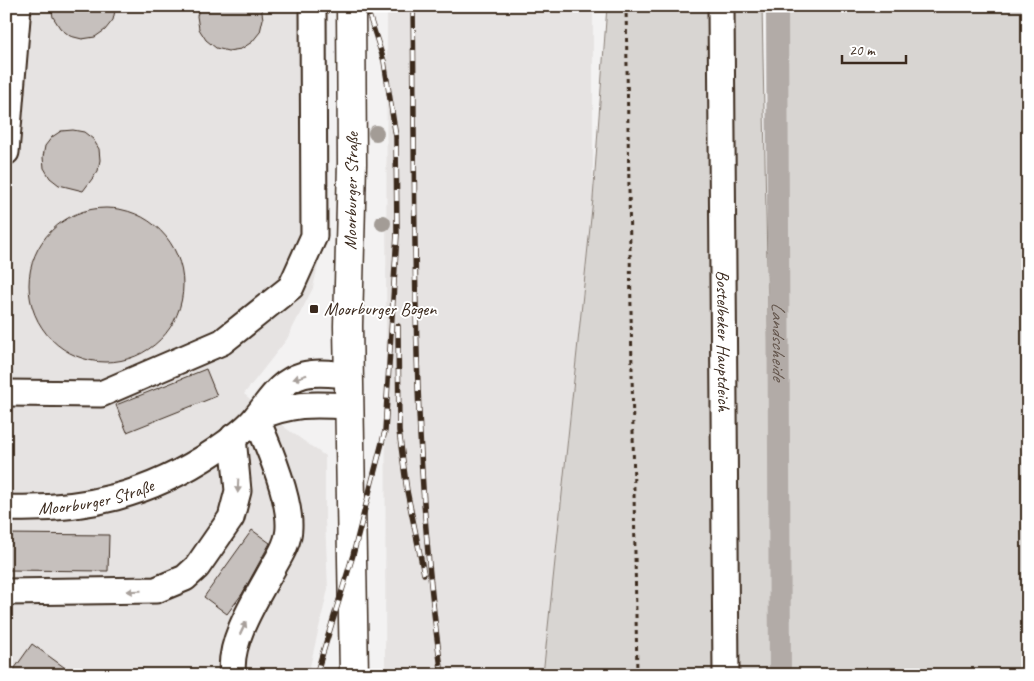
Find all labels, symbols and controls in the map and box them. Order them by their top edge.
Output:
scale bar [842,32,905,64]
text: 20 m [849,41,876,60]
street label: Moorburger Straße [339,131,363,250]
street label: Bostelbeker Hauptdeich [712,270,735,413]
place label: Moorburger Bogen [324,298,437,320]
water label: Landscheide [766,302,791,383]
marker: Moorburger Bogen [308,303,320,315]
one-way arrow [292,373,307,381]
street label: Moorburger Straße [38,474,158,519]
one-way arrow [233,478,241,494]
one-way arrow [126,588,142,596]
one-way arrow [239,621,247,635]

